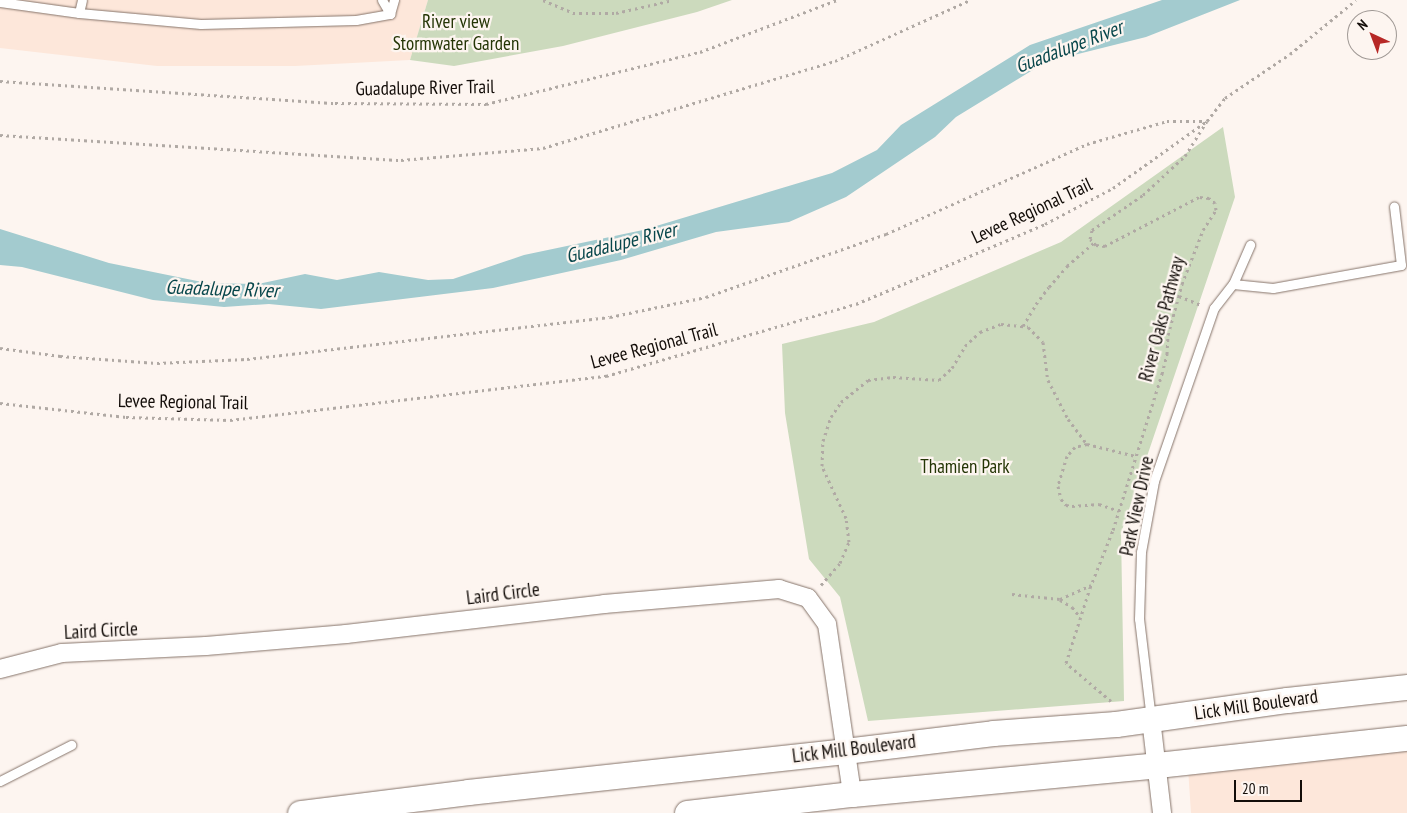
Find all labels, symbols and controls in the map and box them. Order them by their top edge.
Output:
north arrow [1347,10,1397,60]
park label: River view Stormwater Garden [393,11,519,55]
water label: Guadalupe River [1012,16,1126,78]
text: N [1354,16,1371,34]
street label: Guadalupe River Trail [355,75,495,101]
street label: Levee Regional Trail [968,173,1096,249]
water label: Guadalupe River [563,218,679,268]
street label: River Oaks Pathway [1134,254,1190,384]
water label: Guadalupe River [165,275,279,303]
street label: Levee Regional Trail [588,318,720,374]
street label: Levee Regional Trail [117,389,249,415]
street label: Park View Drive [1115,453,1159,559]
park label: Thamien Park [920,456,1010,478]
street label: Laird Circle [465,578,541,610]
street label: Laird Circle [64,618,138,644]
street label: Lick Mill Boulevard [1193,685,1319,725]
street label: Lick Mill Boulevard [791,730,917,768]
scale bar [1237,770,1304,802]
text: 20 m [1242,779,1268,798]

